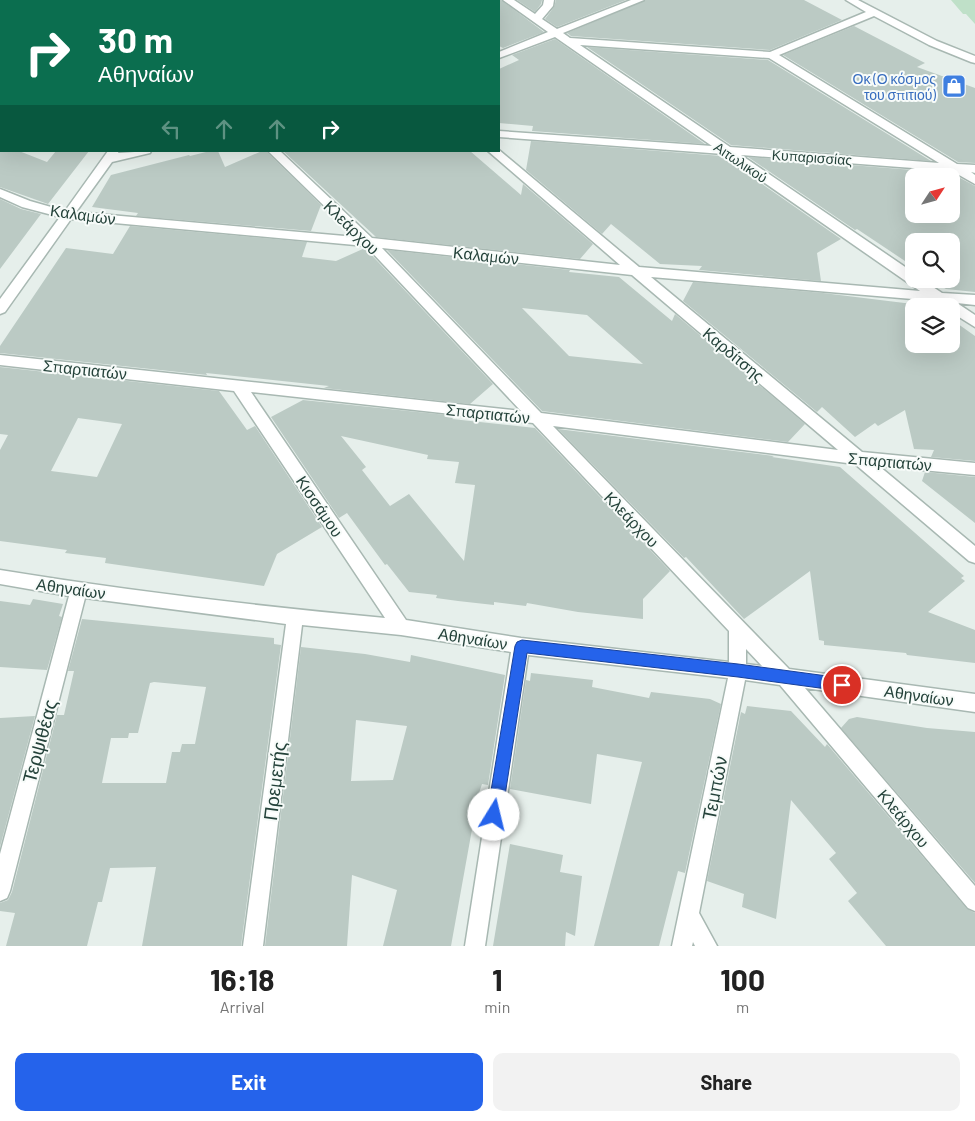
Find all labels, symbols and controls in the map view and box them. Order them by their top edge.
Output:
text: 30 m [98,18,173,60]
icon: right [15,20,80,85]
text: Αθηναίων [98,60,194,86]
place label: Οκ (Ο κόσμος του σπιτιού) [853,70,936,103]
shop icon: Οκ (Ο κόσμος του σπιτιού) [941,73,967,99]
icon: left [157,115,185,143]
icon: ahead [210,115,238,143]
icon: ahead [263,115,291,143]
icon: right [316,115,344,143]
street label: Αιτωλικού [711,138,771,186]
street label: Κυπαρισσίας [771,146,853,168]
north arrow [905,168,960,222]
map controls [905,168,960,353]
street label: Κλεάρχου [320,196,384,258]
street label: Καλαμών [49,200,117,228]
button: search [905,233,960,288]
street label: Καλαμών [452,242,520,268]
button: layers [905,298,960,353]
street label: Καρδίτσης [700,323,769,385]
street label: Σπαρτιατών [42,355,128,383]
street label: Σπαρτιατών [445,399,531,427]
street label: Σπαρτιατών [847,448,933,474]
street label: Κισσάμου [293,472,347,540]
street label: Κλεάρχου [601,487,663,551]
street label: Αθηναίων [35,574,107,602]
street label: Αθηναίων [437,623,509,653]
pin [821,664,863,706]
icon: arrive [828,671,856,699]
street label: Αθηναίων [883,681,955,709]
street label: Τερψιθέας [17,697,61,785]
street label: Πρεμετής [258,740,290,822]
street label: Τεμπών [697,754,731,822]
street label: Κλεάρχου [874,785,934,851]
position arrow [467,788,519,840]
text: 16:18 [210,961,274,997]
text: 1 [492,961,503,997]
text: 100 [720,961,765,997]
text: Arrival [220,997,265,1016]
text: min [484,997,510,1016]
text: m [736,997,749,1016]
button: Exit [15,1053,483,1111]
button: Share [493,1053,960,1111]

